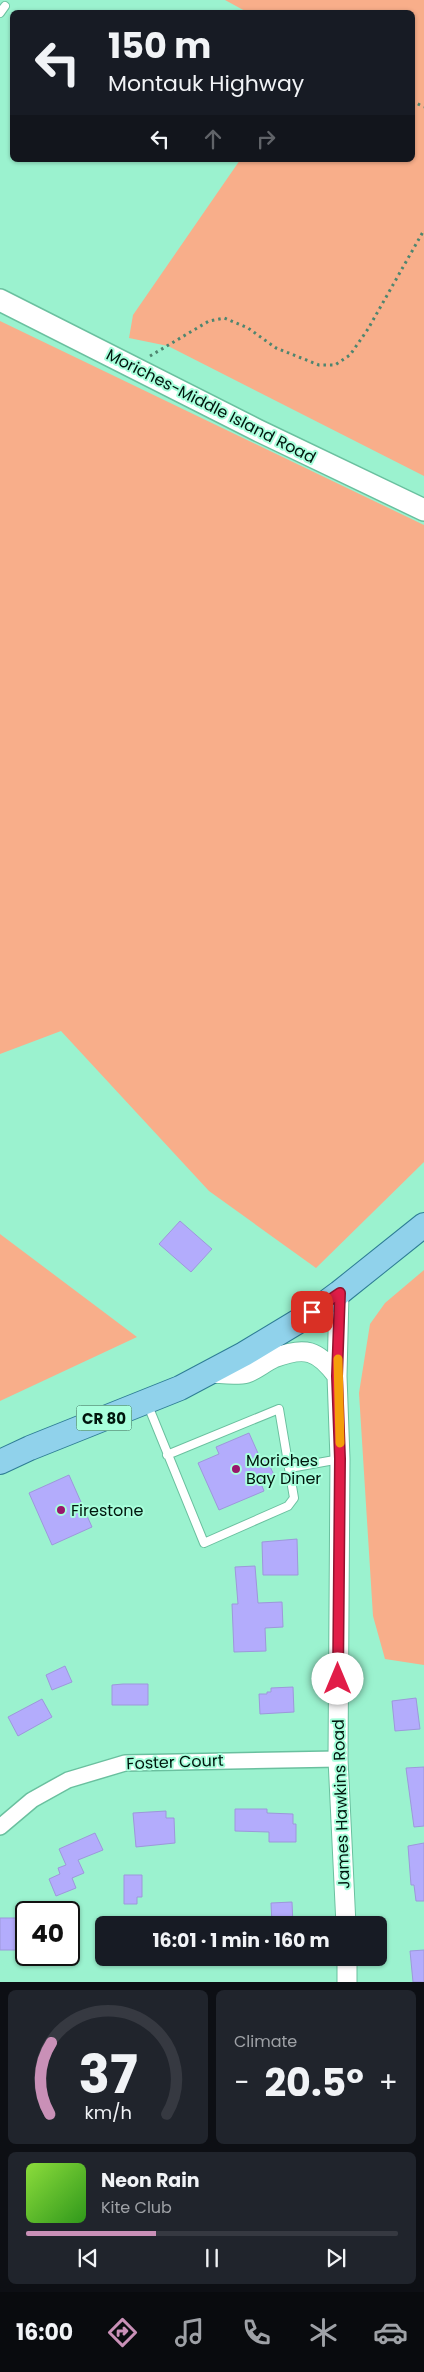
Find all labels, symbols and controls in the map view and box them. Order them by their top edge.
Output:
text: 150 m [108,21,211,70]
icon: left [25,30,90,95]
text: Montauk Highway [108,68,304,99]
icon: left [146,125,174,153]
icon: ahead [199,125,227,153]
icon: right [252,125,280,153]
street label: Moriches-Middle Island Road [102,343,320,469]
pin [291,1291,333,1333]
icon: arrive [298,1298,326,1326]
road number: CR 80 [76,1406,132,1430]
place label: Moriches Bay Diner [246,1449,321,1490]
marker: Moriches Bay Diner [230,1463,242,1475]
place label: Firestone [71,1499,144,1522]
marker: Firestone [55,1504,67,1516]
position arrow [311,1652,363,1704]
street label: James Hawkins Road [327,1719,355,1889]
street label: Foster Court [126,1749,224,1775]
speed limit sign: 40 [15,1901,80,1966]
text: 16:01 · 1 min · 160 m [152,1927,330,1954]
text: Climate [234,2030,297,2053]
text: 37 [78,2038,138,2111]
text: 20.5° [264,2056,364,2109]
text: − [234,2063,249,2102]
text: + [379,2063,398,2102]
text: km/h [84,2100,132,2125]
text: Neon Rain [101,2167,200,2194]
text: Kite Club [101,2196,172,2219]
icon: previous [74,2244,102,2272]
icon: pause [198,2244,226,2272]
icon: next [322,2244,350,2272]
icon: directions [105,2315,140,2350]
icon: music [172,2315,207,2350]
icon: phone [239,2315,274,2350]
icon: climate [306,2315,341,2350]
icon: car [373,2315,408,2350]
text: 16:00 [16,2317,73,2348]

